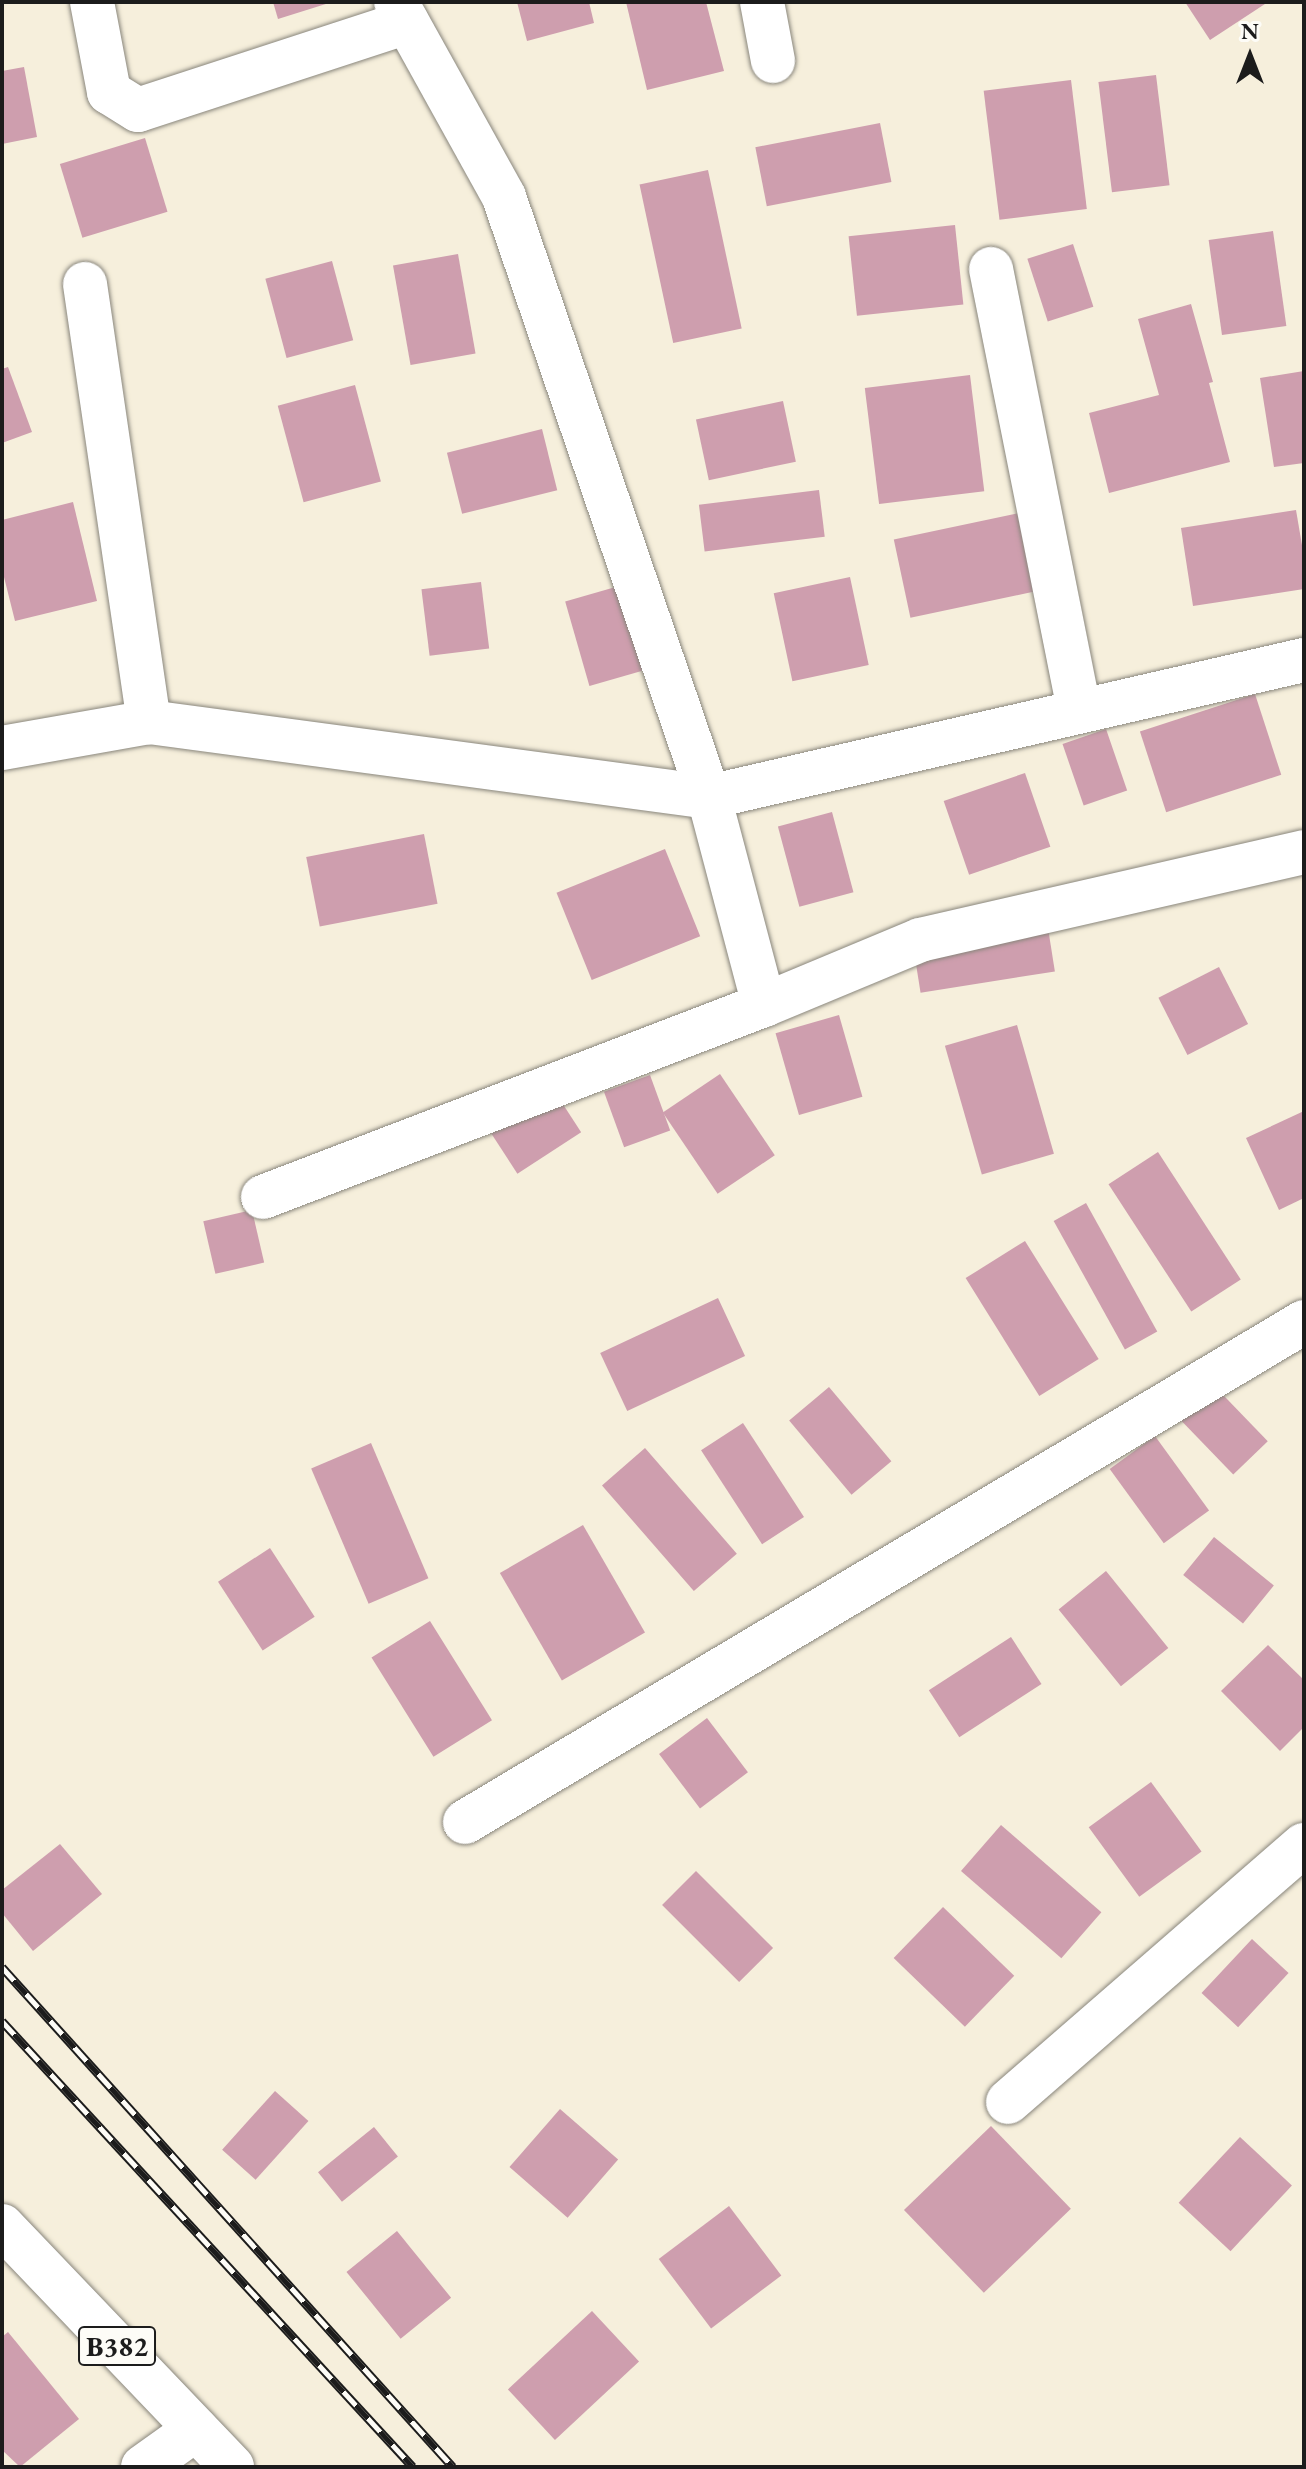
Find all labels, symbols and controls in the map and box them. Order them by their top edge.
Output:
north arrow [1210,16,1290,96]
text: N [1241,17,1259,46]
road number: B382 [77,2322,157,2370]

